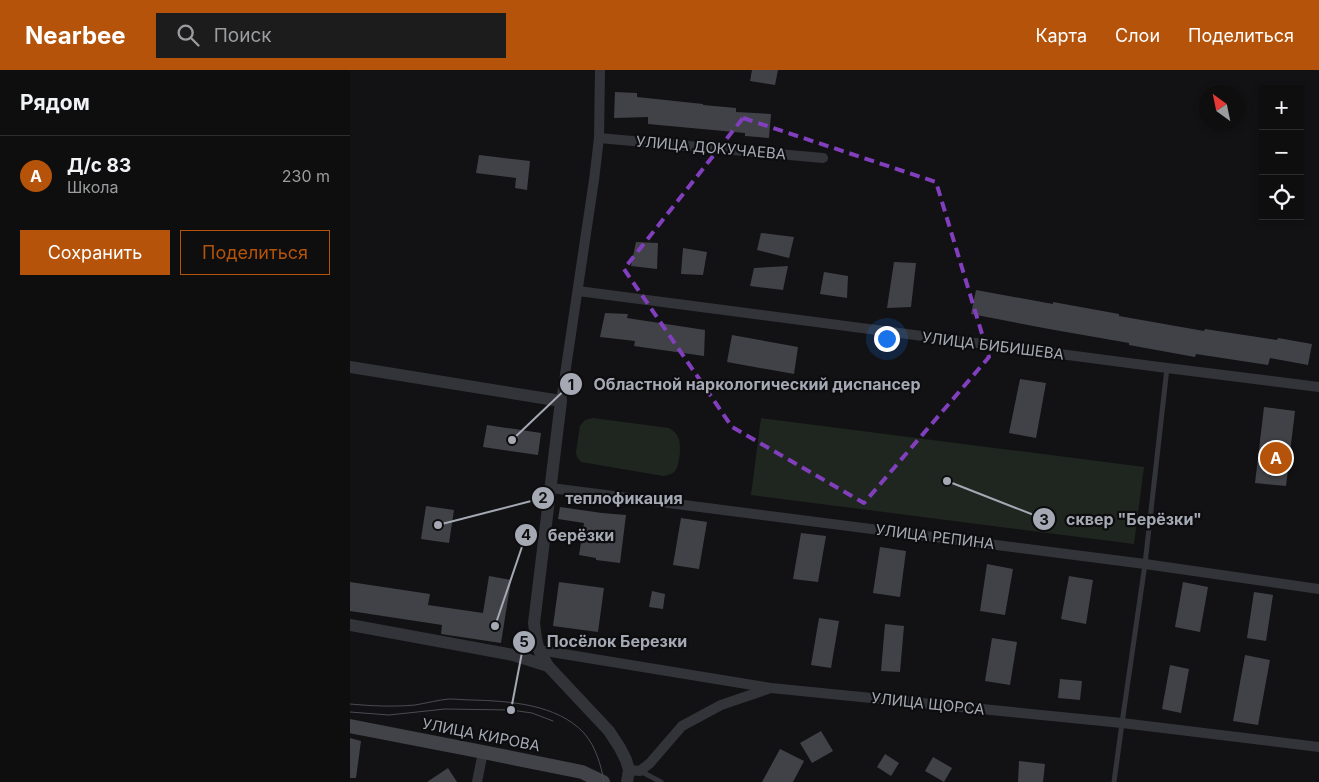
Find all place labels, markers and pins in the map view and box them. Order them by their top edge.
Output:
callout: Областной наркологический диспансер [558,369,930,400]
pin: A [1260,439,1292,477]
callout: теплофикация [530,483,693,514]
callout: сквер "Берёзки" [1031,504,1212,535]
callout: берёзки [513,520,625,551]
callout: Посёлок Березки [511,626,697,657]

